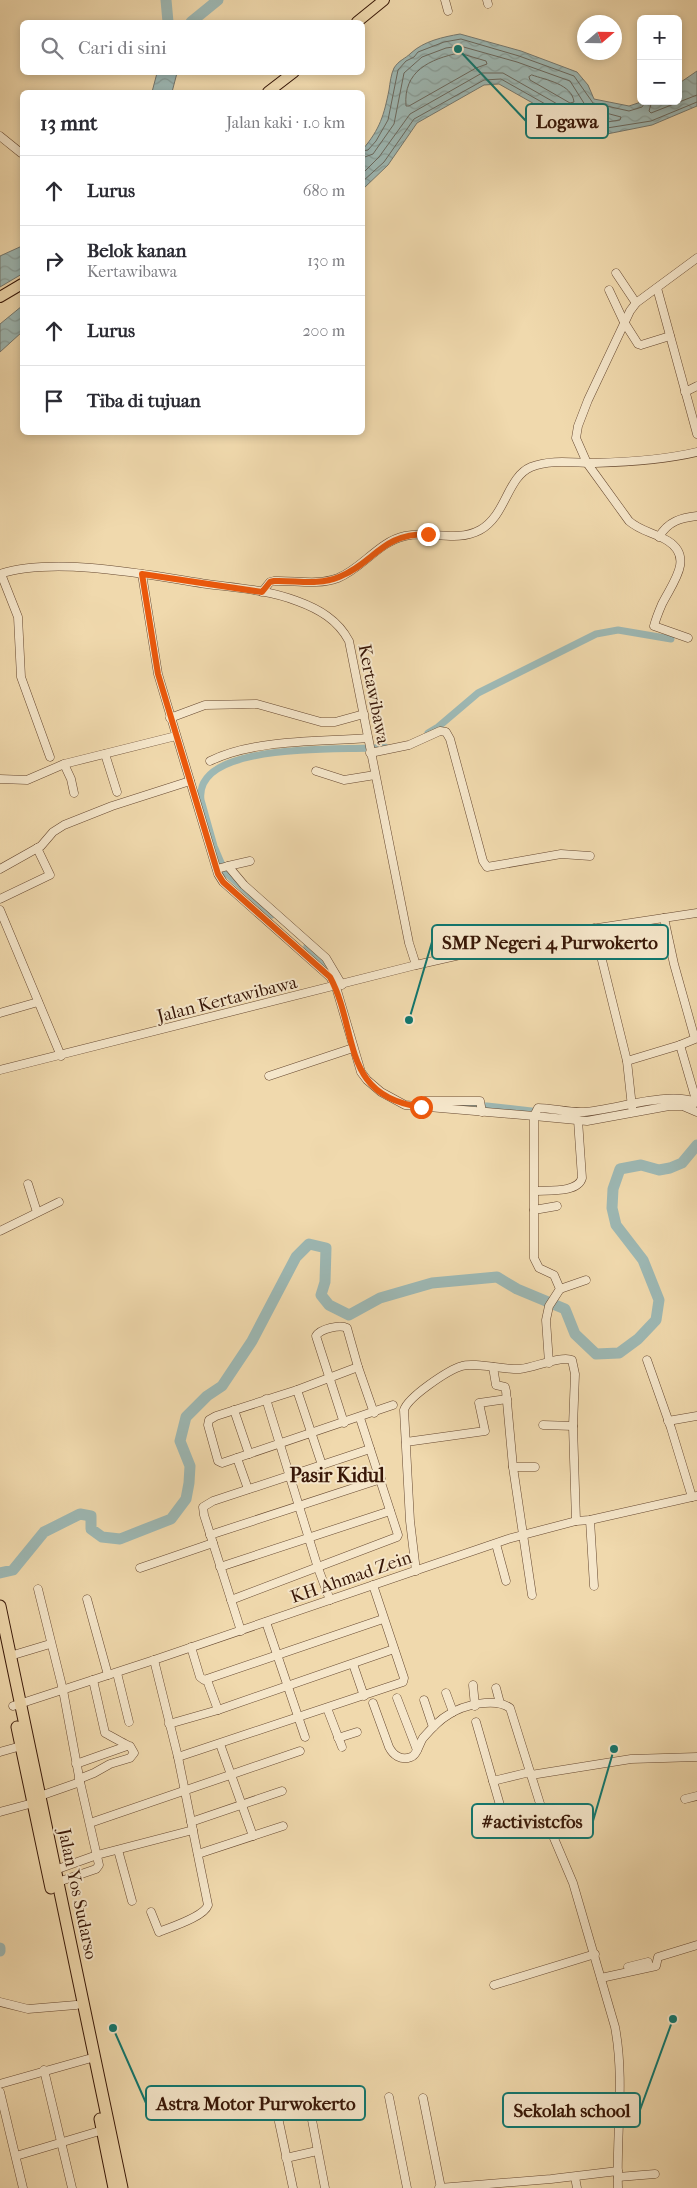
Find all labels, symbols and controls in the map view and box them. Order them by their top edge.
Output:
north arrow [577,15,622,60]
map controls [637,15,682,105]
button: + [637,15,682,60]
search box [20,20,365,75]
icon: search [38,34,66,62]
text: Cari di sini [78,37,167,59]
button: − [637,60,682,105]
callout: Logawa [526,104,608,138]
text: 13 mnt [40,111,98,135]
text: Logawa [536,111,599,133]
text: Jalan kaki · 1.0 km [226,113,345,132]
icon: ahead [40,177,68,205]
text: Lurus [87,180,135,202]
text: 680 m [303,181,345,200]
text: Belok kanan [87,240,187,262]
icon: right [40,247,68,275]
text: 130 m [307,251,345,270]
text: Kertawibawa [87,262,177,281]
icon: ahead [40,317,68,345]
text: Lurus [87,320,135,342]
text: 200 m [302,321,345,340]
icon: arrive [40,387,68,415]
text: Tiba di tujuan [87,390,201,412]
route end [417,523,440,546]
street label: Kertawibawa [354,642,394,747]
callout: SMP Negeri 4 Purwokerto [432,925,668,959]
text: SMP Negeri 4 Purwokerto [442,932,658,954]
street label: Jalan Kertawibawa [153,972,300,1028]
route start [410,1096,433,1119]
district label: Pasir Kidul [289,1464,385,1487]
street label: KH Ahmad Zein [288,1547,415,1608]
callout: #activistcfos [472,1804,593,1838]
text: #activistcfos [481,1811,583,1833]
street label: Jalan Yos Sudarso [53,1825,102,1962]
callout: Astra Motor Purwokerto [146,2086,365,2120]
text: Astra Motor Purwokerto [155,2093,356,2115]
callout: Sekolah school [503,2093,640,2127]
text: Sekolah school [513,2100,631,2122]

